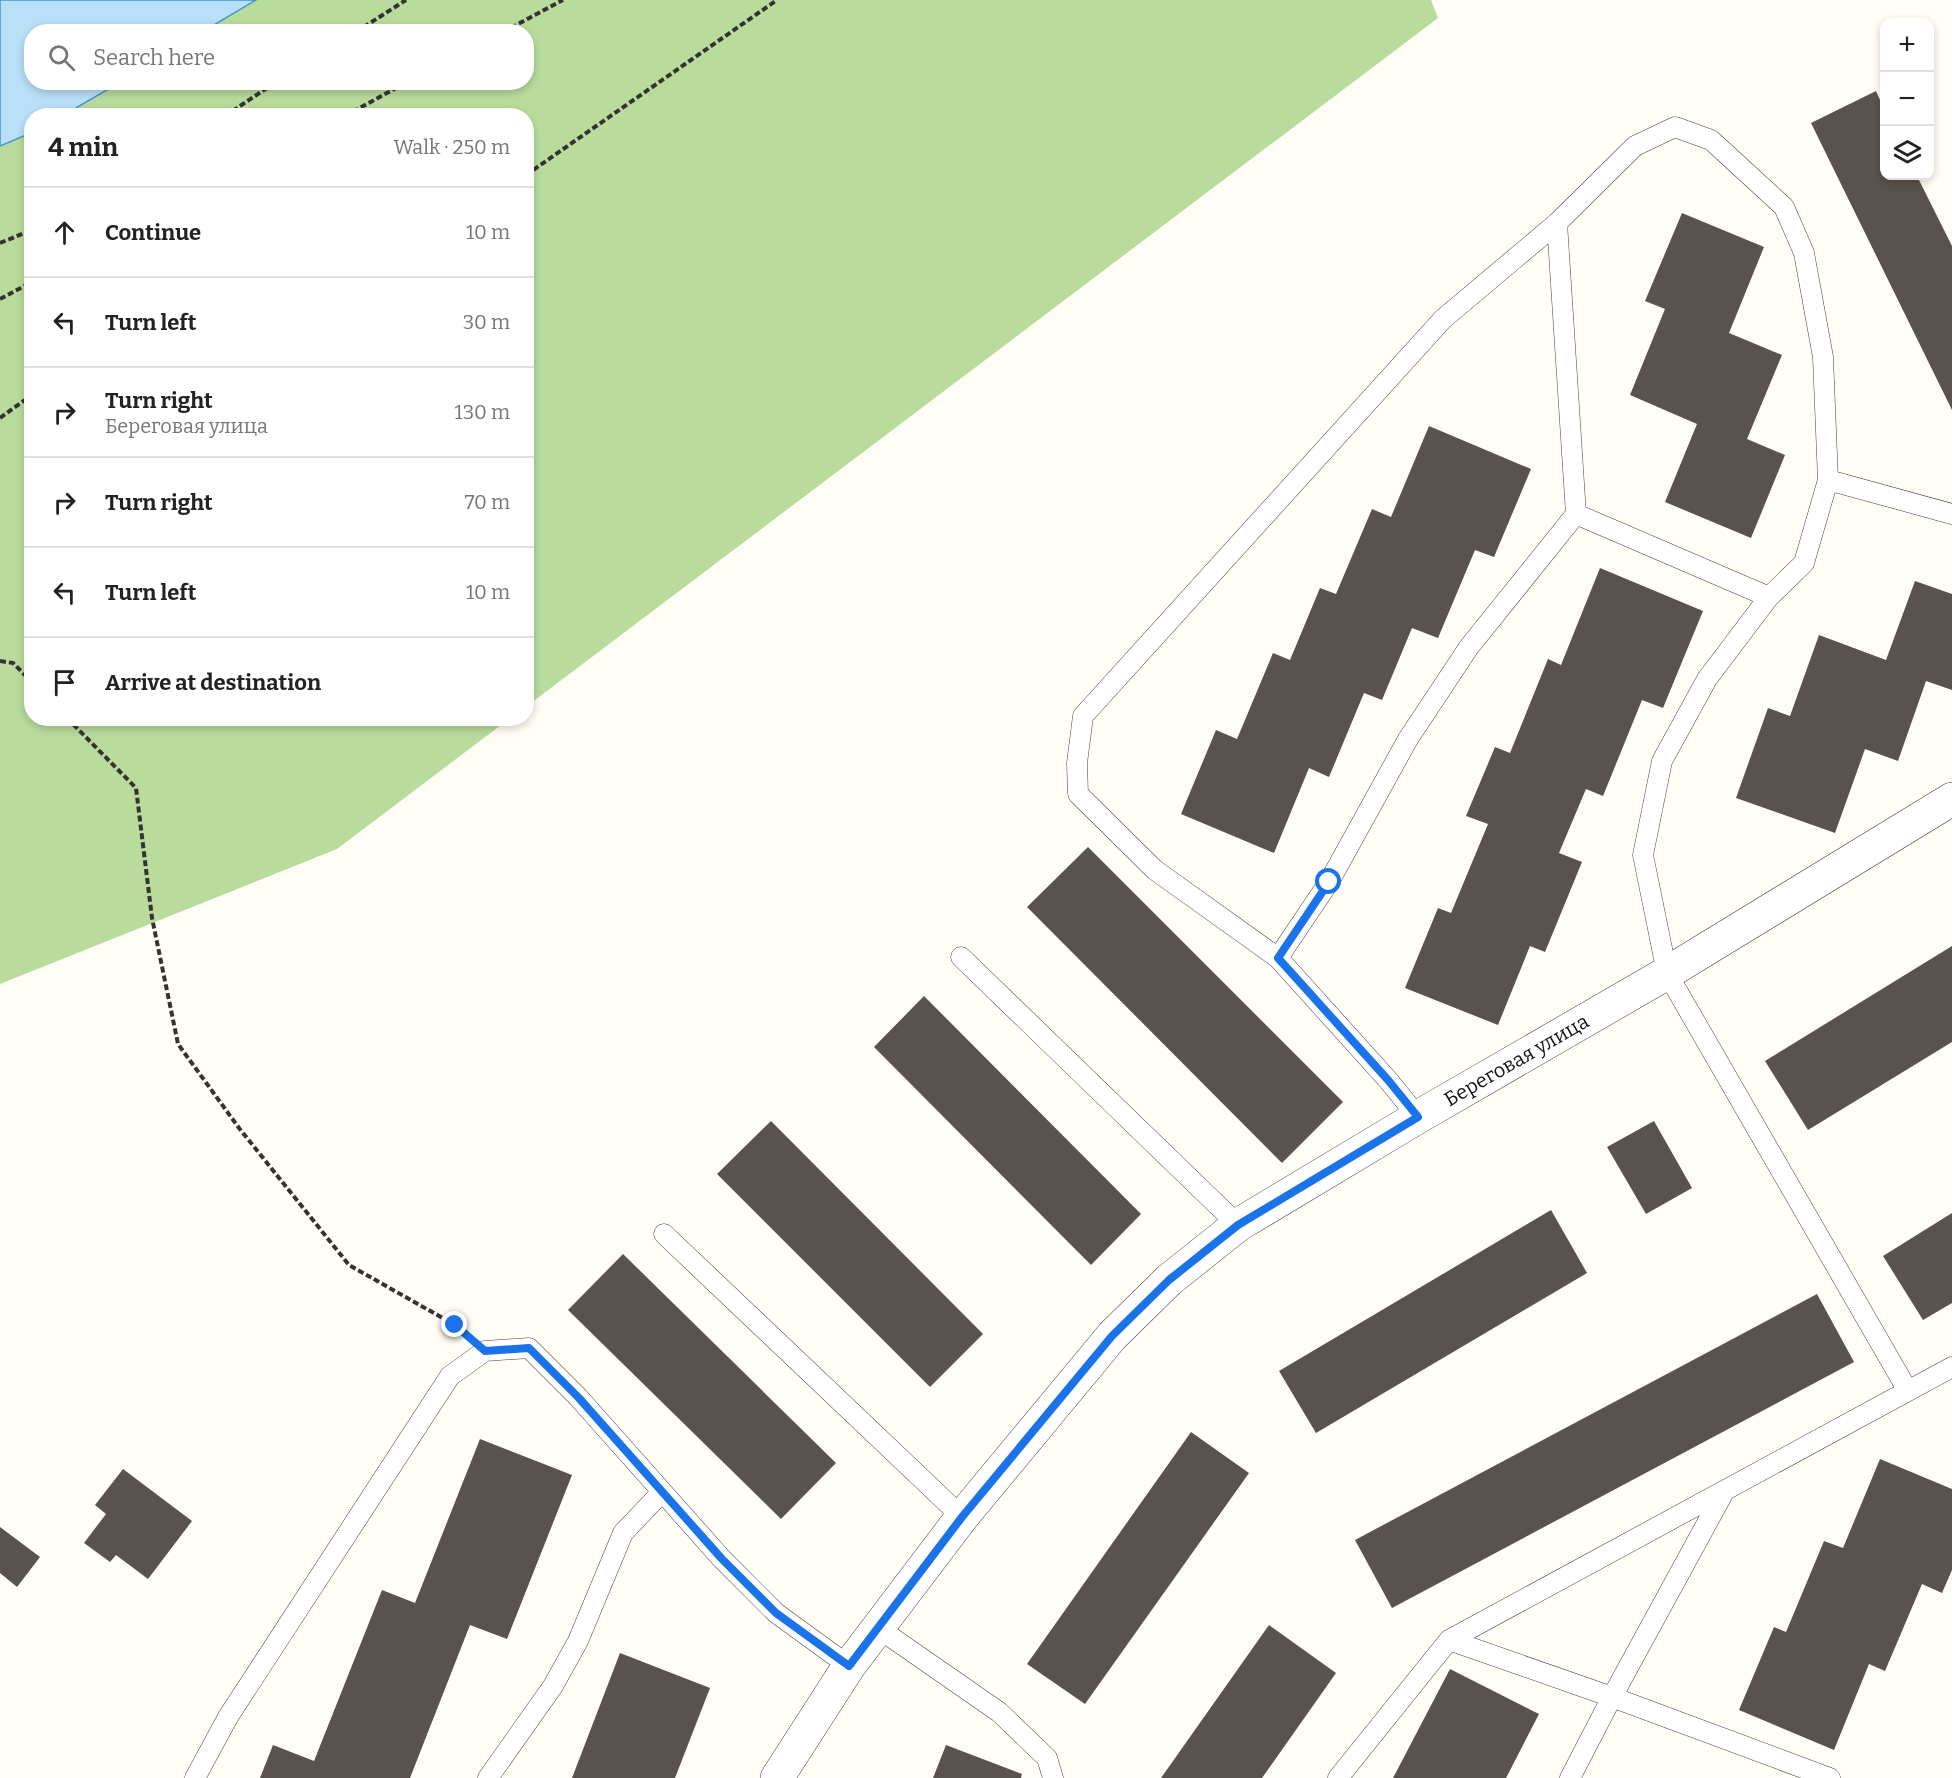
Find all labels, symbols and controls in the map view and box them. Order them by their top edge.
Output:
map controls [1880,18,1934,180]
button: + [1880,18,1934,72]
search box [24,24,534,90]
icon: search [45,41,78,74]
text: Search here [93,44,215,71]
button: − [1880,72,1934,126]
button: layers [1880,126,1934,180]
text: 4 min [48,132,118,163]
text: Walk · 250 m [393,135,510,159]
icon: ahead [48,216,81,249]
text: Continue [105,219,201,246]
text: 10 m [466,220,510,244]
icon: left [48,306,81,339]
text: Turn left [105,309,197,336]
text: 30 m [463,310,510,334]
text: Turn right [105,387,213,414]
icon: right [48,396,81,429]
text: 130 m [455,400,510,424]
text: Береговая улица [105,414,268,438]
icon: right [48,486,81,519]
text: Turn right [105,489,213,516]
text: 70 m [464,490,510,514]
icon: left [48,576,81,609]
text: Turn left [105,579,197,606]
text: 10 m [466,580,510,604]
icon: arrive [48,666,81,699]
text: Arrive at destination [105,669,321,696]
route start [1315,868,1341,894]
street label: Береговая улица [1440,1009,1593,1111]
route end [441,1311,467,1337]

